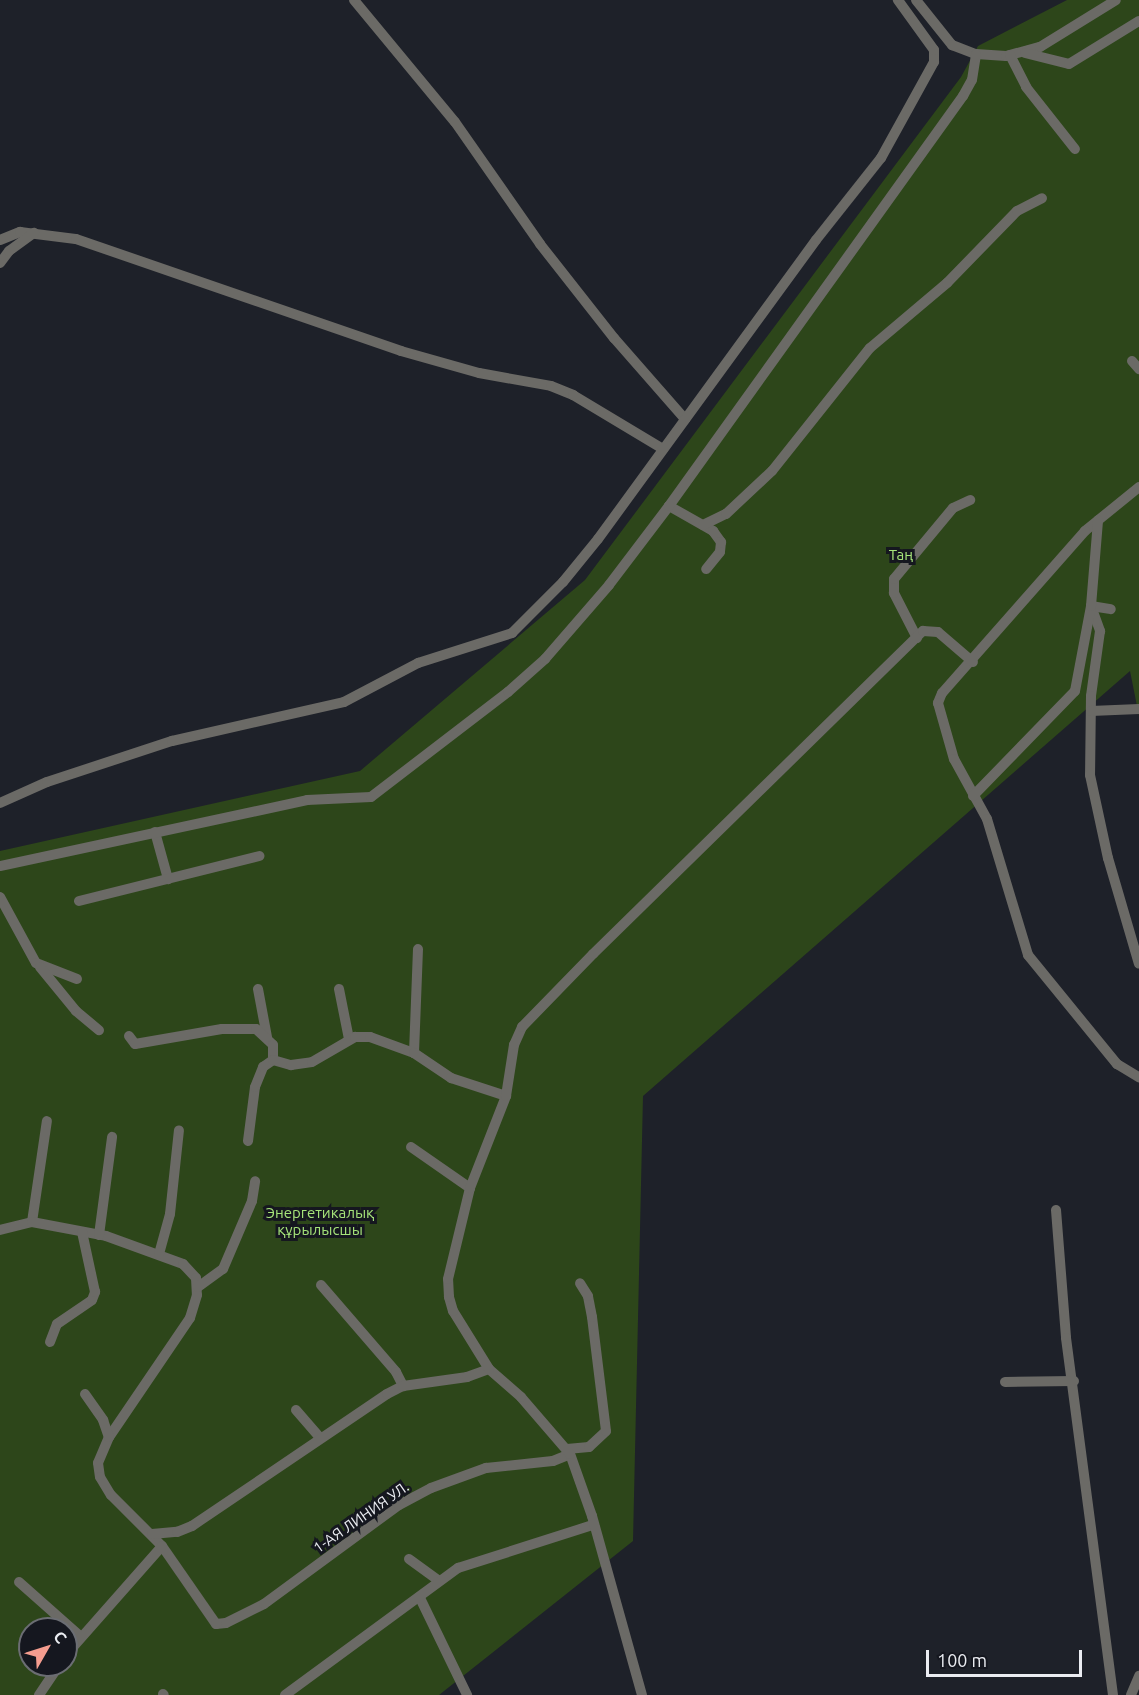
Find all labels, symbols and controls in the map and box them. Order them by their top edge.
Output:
park label: Таң [889,546,913,564]
park label: Энергетикалық құрылысшы [266,1203,374,1238]
street label: 1-АЯ ЛИНИЯ УЛ. [310,1477,412,1557]
north arrow [18,1617,78,1677]
text: С [50,1627,71,1647]
scale bar [929,1638,1085,1676]
text: 100 m [937,1650,987,1670]

